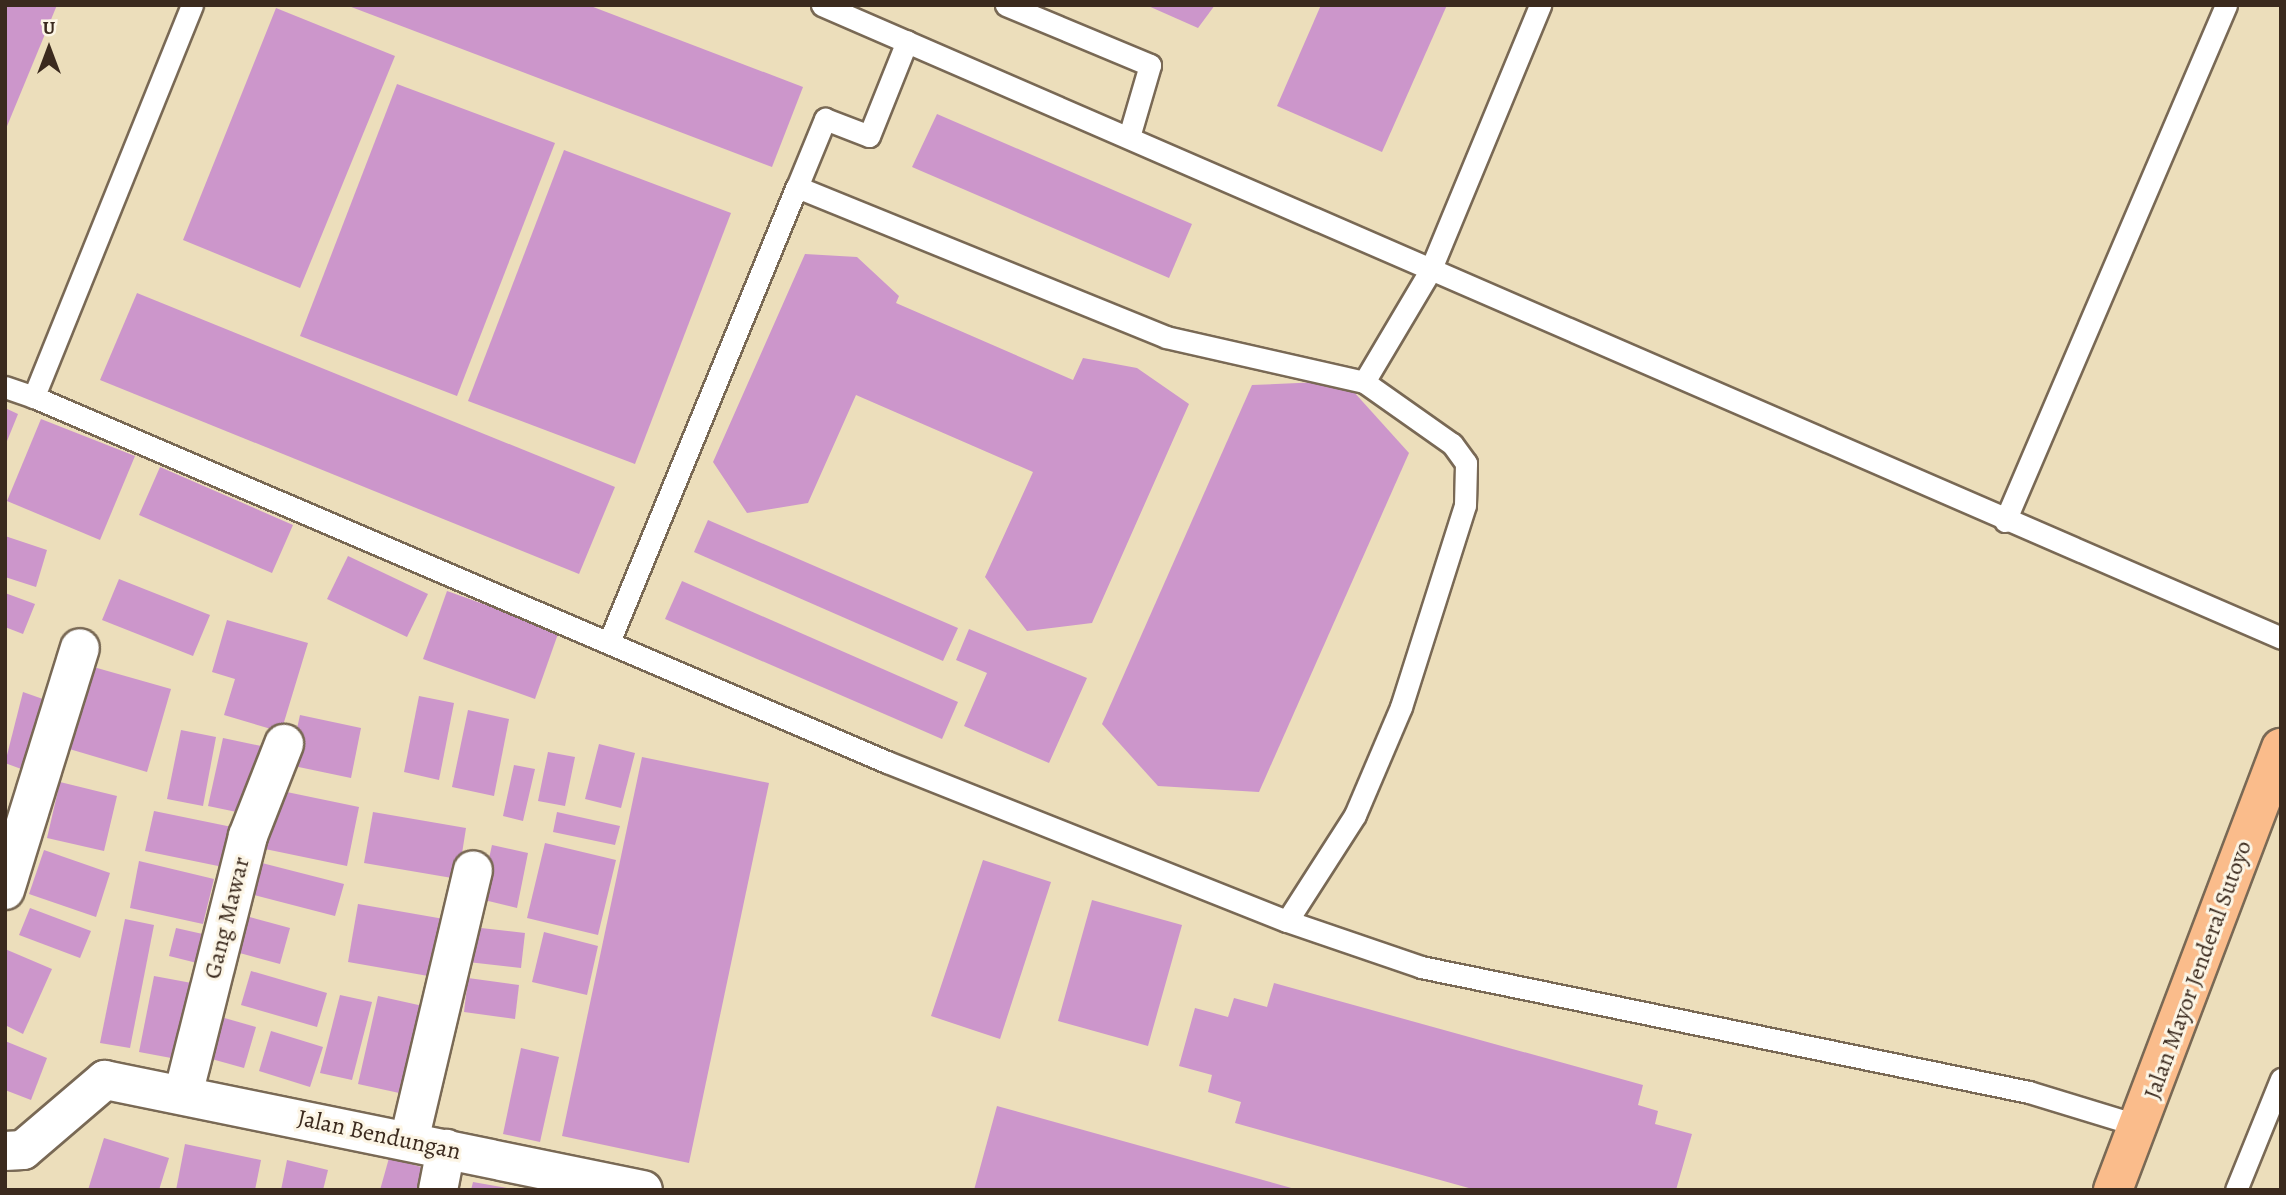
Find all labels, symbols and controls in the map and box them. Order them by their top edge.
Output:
north arrow [14,14,84,84]
text: U [43,15,55,41]
street label: Jalan Mayor Jenderal Sutoyo [2138,837,2258,1103]
street label: Gang Mawar [198,854,256,982]
street label: Jalan Bendungan [295,1104,463,1166]

